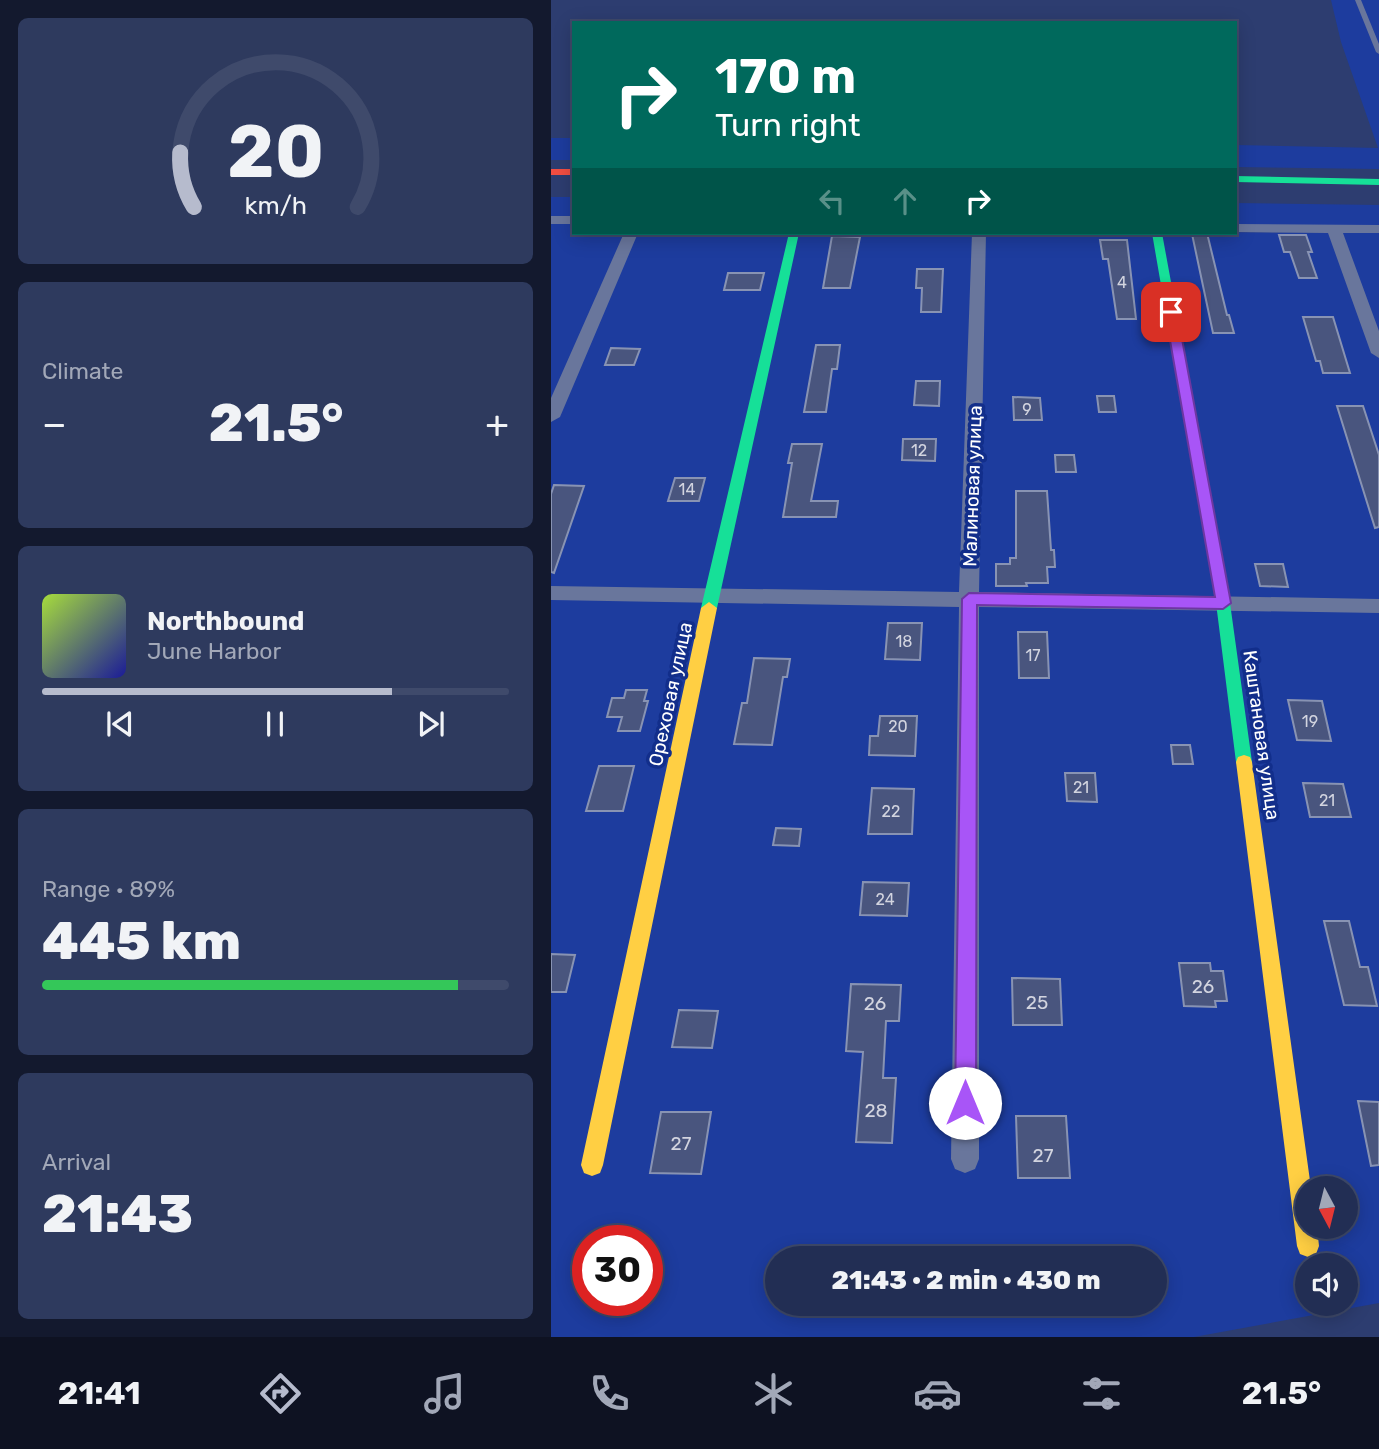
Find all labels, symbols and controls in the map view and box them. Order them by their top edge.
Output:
text: 170 m [715,47,856,105]
icon: right [600,49,691,140]
text: Turn right [715,106,860,144]
text: 20 [227,109,324,195]
icon: left [813,182,851,220]
icon: ahead [886,182,924,220]
icon: right [959,182,997,220]
text: km/h [244,191,307,220]
house number: 4 [1117,273,1127,292]
pin [1141,282,1201,342]
icon: arrive [1152,293,1190,331]
text: Climate [42,357,123,385]
text: 21.5° [209,392,343,454]
house number: 9 [1022,400,1032,419]
text: − [42,401,67,447]
text: + [485,401,509,447]
street label: Малиновая улица [958,405,987,567]
house number: 12 [911,441,927,460]
house number: 14 [679,480,695,499]
text: Northbound [147,606,305,637]
street label: Ореховая улица [644,620,697,768]
house number: 18 [895,632,913,651]
text: June Harbor [147,637,281,665]
house number: 17 [1025,646,1041,665]
street label: Каштановая улица [1238,649,1285,821]
icon: previous [101,705,139,743]
icon: pause [256,705,294,743]
icon: next [412,705,450,743]
house number: 19 [1302,712,1318,731]
house number: 20 [888,717,908,736]
house number: 21 [1073,778,1089,797]
house number: 21 [1319,791,1335,810]
house number: 22 [882,802,900,821]
text: Range · 89% [42,875,175,903]
house number: 24 [875,890,895,909]
text: 445 km [42,910,241,972]
house number: 26 [1192,975,1214,998]
house number: 25 [1026,991,1048,1014]
house number: 26 [864,992,886,1015]
position arrow [928,1066,1002,1140]
house number: 28 [864,1099,888,1122]
house number: 27 [671,1132,692,1155]
house number: 27 [1033,1144,1054,1167]
text: Arrival [42,1148,111,1176]
north arrow [1295,1176,1358,1239]
map controls [1295,1176,1358,1316]
text: 21:43 [42,1183,193,1245]
speed limit sign: 30 [572,1225,663,1316]
button: sound [1295,1253,1358,1316]
text: 21:43 · 2 min · 430 m [831,1265,1101,1296]
icon: directions [256,1369,305,1418]
icon: music [420,1369,469,1418]
icon: phone [585,1369,634,1418]
icon: climate [749,1369,798,1418]
icon: car [913,1369,962,1418]
icon: filters [1077,1369,1126,1418]
text: 21:41 [58,1374,141,1412]
text: 21.5° [1242,1374,1321,1412]

